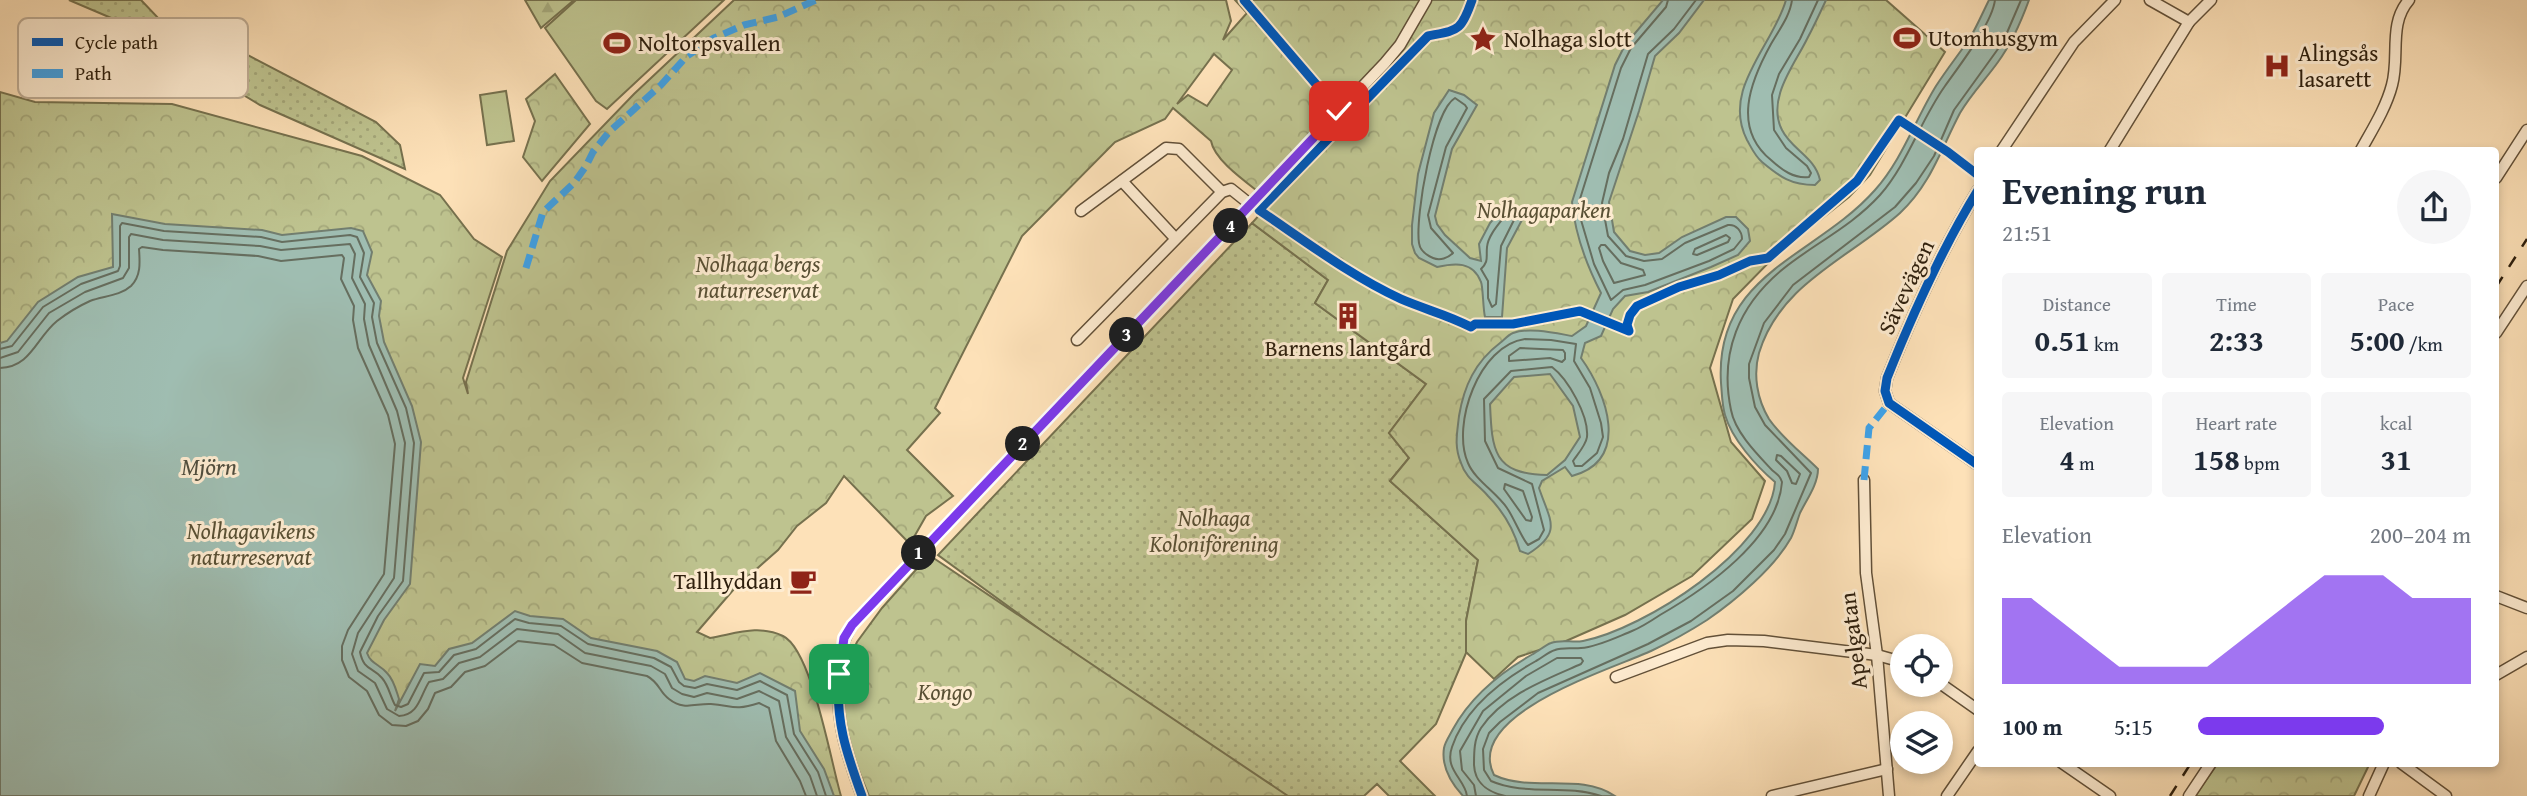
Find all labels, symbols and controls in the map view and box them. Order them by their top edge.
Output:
legend [18,18,248,98]
place label: Utomhusgym [1928,21,2058,54]
place label: Nolhaga slott [1504,22,1632,55]
sports icon: Utomhusgym [1892,23,1922,53]
place icon: Nolhaga slott [1468,24,1498,54]
place label: Noltorpsvallen [638,26,781,59]
text: Cycle path [75,28,158,56]
sports icon: Noltorpsvallen [602,28,632,58]
place label: Alingsås lasarett [2298,36,2378,95]
hospital icon: Alingsås lasarett [2262,51,2292,81]
text: Path [75,59,112,87]
pin [1309,81,1369,141]
icon: check [1320,92,1358,130]
text: Evening run [2002,162,2206,218]
button: share [2397,170,2471,244]
park label: Nolhagaparken [1476,193,1611,226]
pin: 4 [1214,208,1248,244]
text: 4 [1226,211,1235,239]
text: 21:51 [2002,216,2052,249]
street label: Sävevägen [1869,234,1942,340]
park label: Nolhaga bergs naturreservat [695,247,821,306]
text: Distance [2043,290,2111,318]
text: Time [2216,290,2257,318]
text: Pace [2378,290,2414,318]
building icon: Barnens lantgård [1333,301,1363,331]
pin: 3 [1110,318,1144,352]
text: 0.51 [2035,318,2090,362]
text: 2:33 [2209,318,2264,362]
text: 5:00 [2349,318,2405,362]
text: 3 [1122,320,1131,348]
text: km [2090,330,2119,358]
text: /km [2405,330,2443,358]
place label: Barnens lantgård [1265,331,1432,364]
text: Elevation [2040,409,2114,437]
text: Heart rate [2196,409,2277,437]
text: kcal [2380,409,2412,437]
pin: 2 [1006,426,1040,462]
text: 2 [1018,429,1027,457]
text: 4 [2059,437,2075,481]
text: 158 [2193,437,2240,481]
text: 31 [2381,437,2412,481]
water label: Mjörn [181,449,237,484]
text: m [2075,449,2094,477]
text: bpm [2240,449,2280,477]
park label: Nolhaga Koloniförening [1148,501,1279,560]
park label: Nolhagavikens naturreservat [186,514,316,573]
text: Elevation [2002,518,2092,551]
text: 200–204 m [2370,518,2471,551]
pin: 1 [902,536,936,570]
text: 1 [914,538,923,566]
place label: Tallhyddan [674,564,782,597]
cafe icon: Tallhyddan [788,566,818,596]
street label: Apelgatan [1830,590,1875,692]
map controls [1890,634,1953,774]
button: locate [1890,634,1953,697]
pin [809,644,869,704]
icon: arrive [820,655,858,693]
park label: Kongo [917,675,972,708]
text: 100 m [2002,710,2063,743]
text: 5:15 [2114,710,2153,743]
button: layers [1890,711,1953,774]

